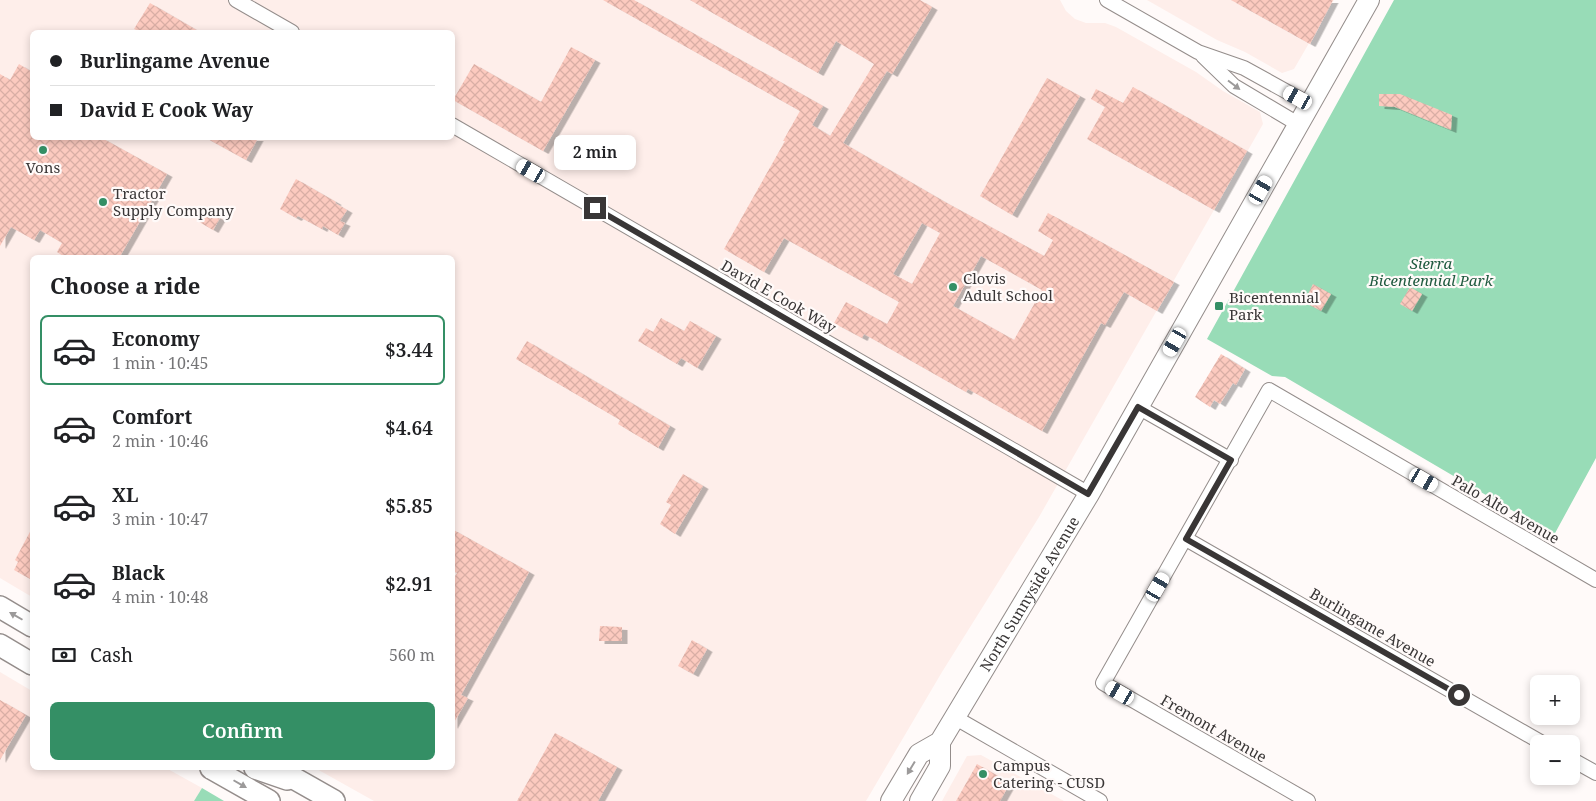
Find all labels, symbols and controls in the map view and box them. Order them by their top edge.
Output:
text: Burlingame Avenue [80,48,270,74]
one-way arrow [1227,80,1241,90]
car [1281,84,1314,112]
text: David E Cook Way [80,97,253,123]
callout: 2 min [554,136,636,170]
text: 2 min [573,141,617,163]
marker: Vons [37,144,49,156]
place label: Vons [26,157,60,177]
car [514,157,547,185]
car [1247,173,1274,207]
place label: Tractor Supply Company [113,183,234,220]
marker: Tractor Supply Company [97,196,109,208]
route end [584,197,606,219]
park label: Sierra Bicentennial Park [1368,253,1494,290]
street label: David E Cook Way [718,255,841,337]
place label: Clovis Adult School [963,268,1053,305]
text: Choose a ride [50,270,200,300]
marker: Clovis Adult School [947,281,959,293]
place label: Bicentennial Park [1229,287,1320,324]
marker: Bicentennial Park [1213,300,1225,312]
car [1161,325,1188,359]
text: Economy [112,326,200,352]
icon: car [52,328,97,373]
text: $3.44 [385,337,433,363]
text: 1 min · 10:45 [112,352,208,374]
text: Comfort [112,404,192,430]
icon: car [52,406,97,451]
text: $4.64 [385,415,433,441]
text: 2 min · 10:46 [112,430,208,452]
car [1407,466,1440,494]
street label: Palo Alto Avenue [1448,470,1564,548]
text: XL [112,482,138,508]
icon: car [52,484,97,529]
text: $5.85 [385,493,433,519]
text: 3 min · 10:47 [112,508,208,530]
street label: North Sunnyside Avenue [975,512,1083,675]
text: Black [112,560,165,586]
icon: car [52,562,97,607]
car [1144,570,1171,604]
text: $2.91 [385,571,433,597]
street label: Burlingame Avenue [1307,583,1439,671]
text: 4 min · 10:48 [112,586,208,608]
one-way arrow [10,612,23,621]
icon: cash [50,641,78,669]
text: Cash [90,642,133,668]
text: 560 m [389,644,435,666]
map controls [1530,675,1580,785]
button: + [1530,675,1580,725]
car [1103,679,1136,707]
route start [1448,684,1470,706]
street label: Fremont Avenue [1157,690,1271,766]
button: Confirm [50,702,435,760]
button: − [1530,735,1580,785]
place label: Campus Catering - CUSD [993,755,1105,792]
one-way arrow [907,761,916,774]
marker: Campus Catering - CUSD [977,768,989,780]
one-way arrow [234,780,247,789]

